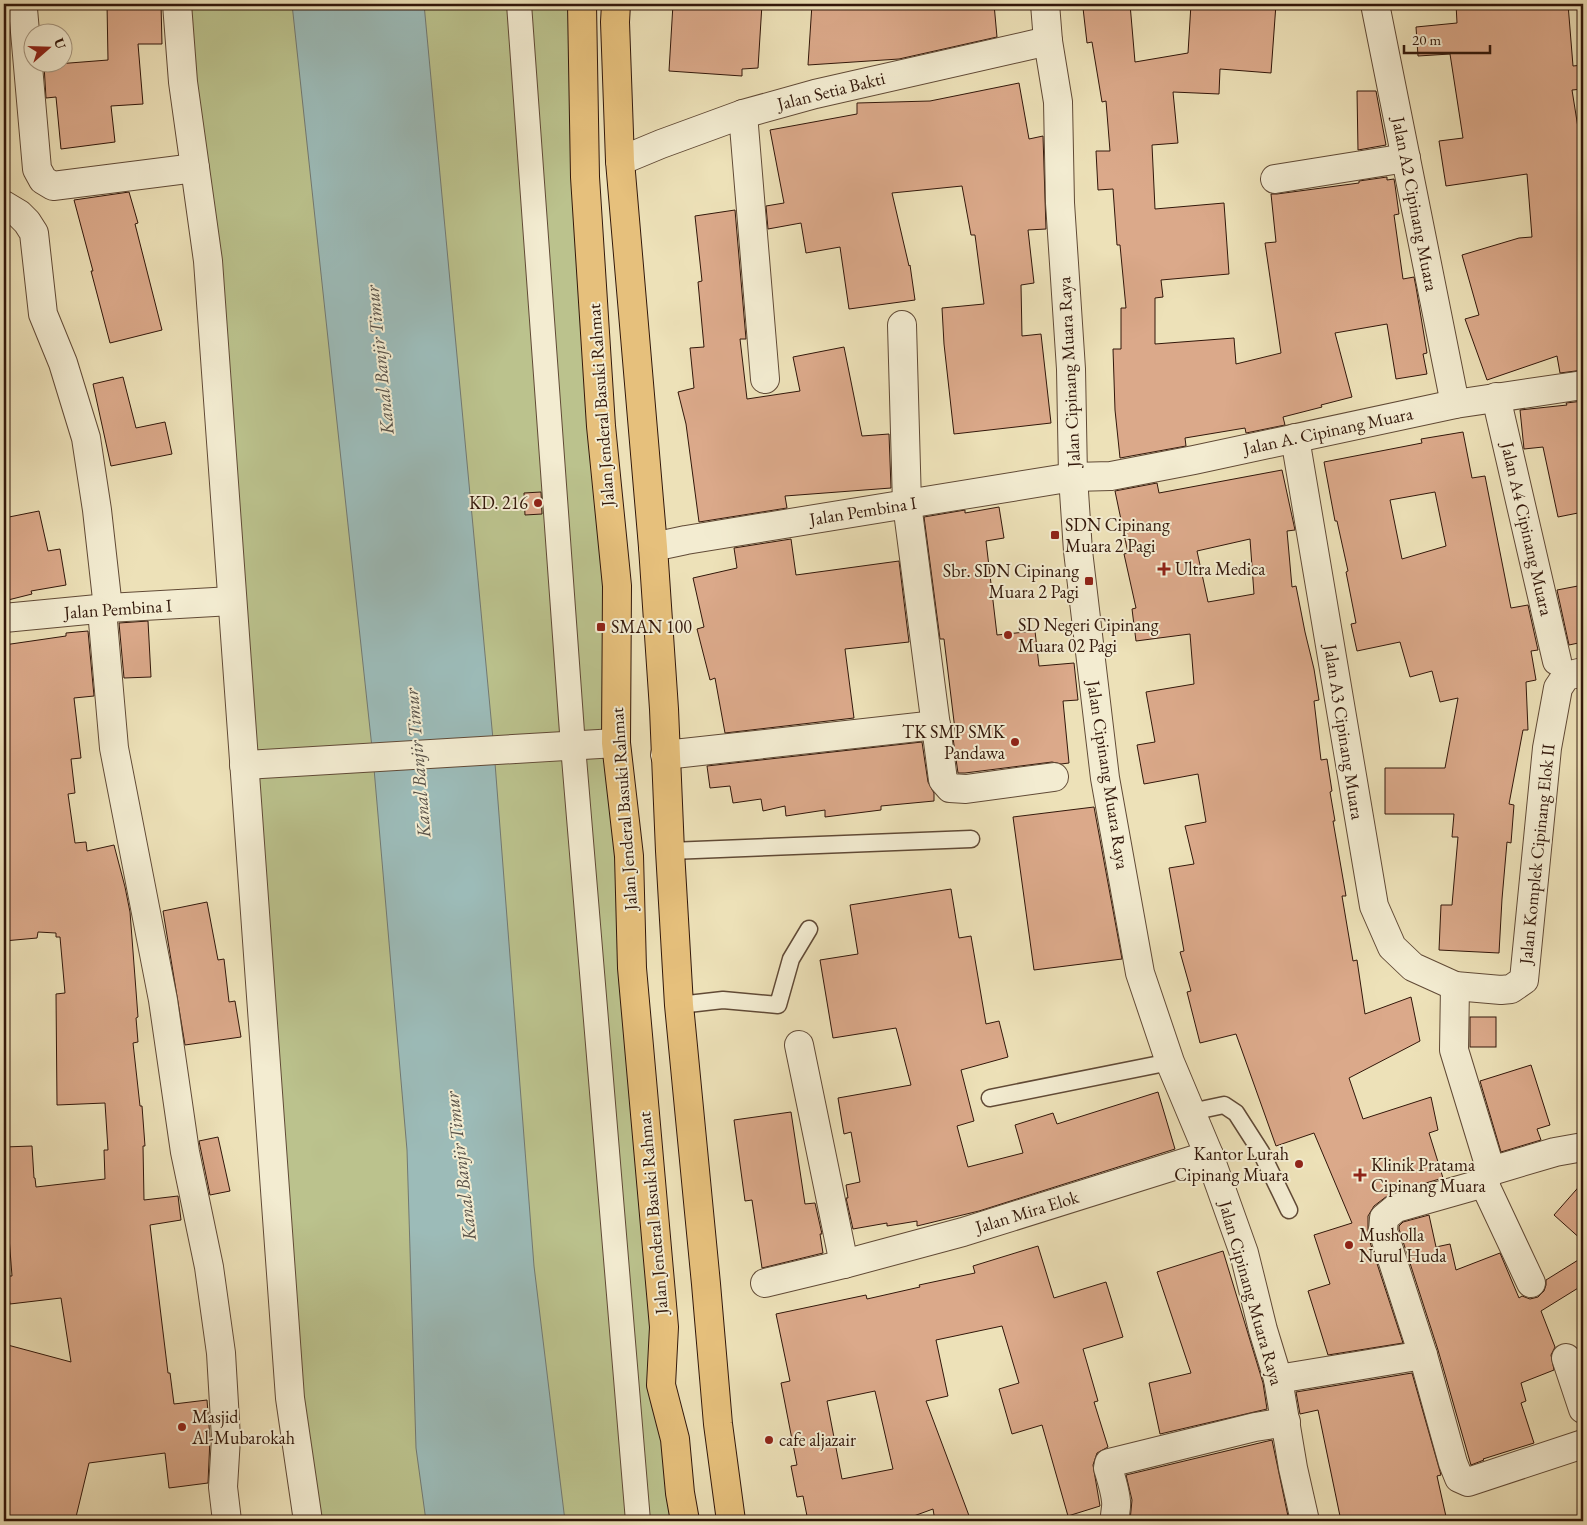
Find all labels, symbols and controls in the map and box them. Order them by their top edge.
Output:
north arrow [22,22,72,72]
scale bar [1404,22,1491,54]
text: 20 m [1412,30,1441,49]
text: U [50,36,71,52]
street label: Jalan Setia Bakti [773,66,888,116]
street label: Jalan A2 Cipinang Muara [1387,113,1444,294]
street label: Jalan Cipinang Muara Raya [1052,275,1085,470]
water label: Kanal Banjir Timur [359,283,400,437]
street label: Jalan Jenderal Basuki Rahmat [582,302,619,509]
street label: Jalan A. Cipinang Muara [1239,401,1416,460]
street label: Jalan A4 Cipinang Muara [1496,438,1559,619]
place label: KD. 216 [469,491,528,514]
street label: Jalan Pembina I [806,491,918,531]
marker: KD. 216 [532,497,544,509]
place label: SDN Cipinang Muara 2 Pagi [1065,513,1170,557]
marker: SDN Cipinang Muara 2 Pagi [1049,529,1061,541]
place label: Ultra Medica [1175,557,1266,580]
place label: Sbr. SDN Cipinang Muara 2 Pagi [943,559,1080,603]
marker: Ultra Medica [1157,562,1171,576]
marker: Sbr. SDN Cipinang Muara 2 Pagi [1083,575,1095,587]
street label: Jalan Pembina I [61,593,173,624]
place label: SD Negeri Cipinang Muara 02 Pagi [1018,613,1159,657]
place label: SMAN 100 [611,615,692,638]
marker: SMAN 100 [595,621,607,633]
marker: SD Negeri Cipinang Muara 02 Pagi [1002,629,1014,641]
street label: Jalan A3 Cipinang Muara [1319,641,1370,822]
street label: Jalan Cipinang Muara Raya [1082,677,1135,872]
water label: Kanal Banjir Timur [398,686,437,840]
street label: Jalan Jenderal Basuki Rahmat [605,706,642,913]
place label: TK SMP SMK Pandawa [902,720,1006,764]
marker: TK SMP SMK Pandawa [1009,736,1021,748]
street label: Jalan Komplek Cipinang Elok II [1513,743,1560,967]
water label: Kanal Banjir Timur [439,1089,482,1243]
street label: Jalan Jenderal Basuki Rahmat [632,1110,673,1317]
place label: Kantor Lurah Cipinang Muara [1174,1142,1290,1186]
place label: Klinik Pratama Cipinang Muara [1371,1153,1486,1197]
marker: Kantor Lurah Cipinang Muara [1293,1158,1305,1170]
marker: Klinik Pratama Cipinang Muara [1353,1168,1367,1182]
street label: Jalan Mira Elok [970,1185,1082,1239]
street label: Jalan Cipinang Muara Raya [1214,1196,1289,1389]
place label: Musholla Nurul Huda [1359,1223,1447,1267]
marker: Musholla Nurul Huda [1343,1239,1355,1251]
place label: Masjid Al-Mubarokah [191,1405,295,1449]
marker: Masjid Al-Mubarokah [176,1421,188,1433]
place label: cafe aljazair [779,1428,856,1451]
marker: cafe aljazair [763,1434,775,1446]

